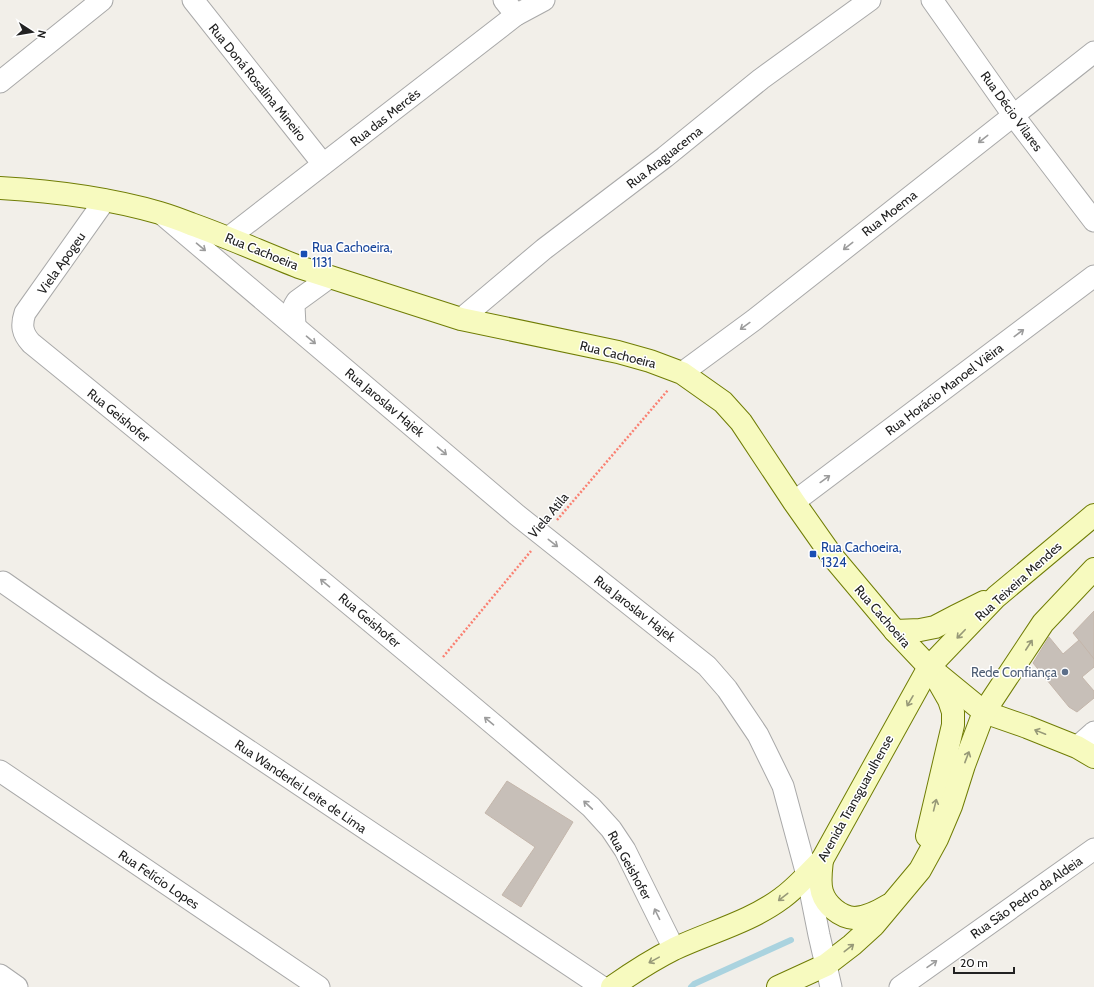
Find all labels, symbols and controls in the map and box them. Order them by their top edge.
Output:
north arrow [12,12,52,52]
street label: Rua Doná Rosalina Mineiro [206,20,310,144]
text: N [34,29,49,39]
street label: Rua Décio Vilares [978,68,1047,155]
street label: Rua das Mercês [347,84,424,149]
street label: Rua Araguacema [623,122,706,191]
one-way arrow [977,135,988,144]
street label: Rua Moema [858,186,920,239]
street label: Viela Apogeu [34,229,88,297]
street label: Rua Cachoeira [223,229,302,273]
place label: Rua Cachoeira, 1131 [312,239,393,270]
one-way arrow [842,241,853,250]
one-way arrow [196,243,207,252]
marker: Rua Cachoeira, 1131 [299,249,309,259]
one-way arrow [740,322,751,330]
one-way arrow [1013,329,1024,337]
one-way arrow [306,336,316,345]
street label: Rua Cachoeira [578,337,658,371]
street label: Rua Horácio Manoel Viêira [882,339,1007,439]
street label: Rua Jaroslav Hajek [341,364,428,441]
street label: Rua Geishofer [84,385,154,446]
one-way arrow [437,447,448,456]
one-way arrow [820,474,831,483]
street label: Viela Atila [524,488,572,541]
street label: Rua Teixeira Mendes [971,537,1065,624]
one-way arrow [548,539,559,548]
place label: Rua Cachoeira, 1324 [821,539,902,570]
marker: Rua Cachoeira, 1324 [808,549,818,559]
street label: Rua Jaroslav Hajek [591,571,679,646]
one-way arrow [320,579,331,588]
street label: Rua Cachoeira [851,581,915,651]
street label: Rua Geishofer [336,589,405,651]
one-way arrow [956,629,965,639]
one-way arrow [1025,640,1033,651]
place label: Rede Confiança [971,664,1058,680]
marker: Rede Confiança [1060,667,1070,677]
one-way arrow [905,695,913,707]
one-way arrow [484,716,495,725]
one-way arrow [1035,728,1047,735]
street label: Avenida Transguarulhense [814,732,897,864]
street label: Rua Wanderlei Leite de Lima [232,736,371,837]
one-way arrow [964,752,972,764]
one-way arrow [931,799,939,812]
one-way arrow [583,800,593,810]
street label: Rua Geishofer [605,828,656,903]
street label: Rua Felício Lopes [116,846,203,912]
street label: Rua São Pedro da Aldeia [967,852,1086,942]
one-way arrow [778,892,788,901]
one-way arrow [653,908,660,920]
one-way arrow [843,943,854,952]
scale bar [954,949,1014,975]
text: 20 m [960,955,988,970]
one-way arrow [648,957,660,965]
one-way arrow [926,960,937,968]

